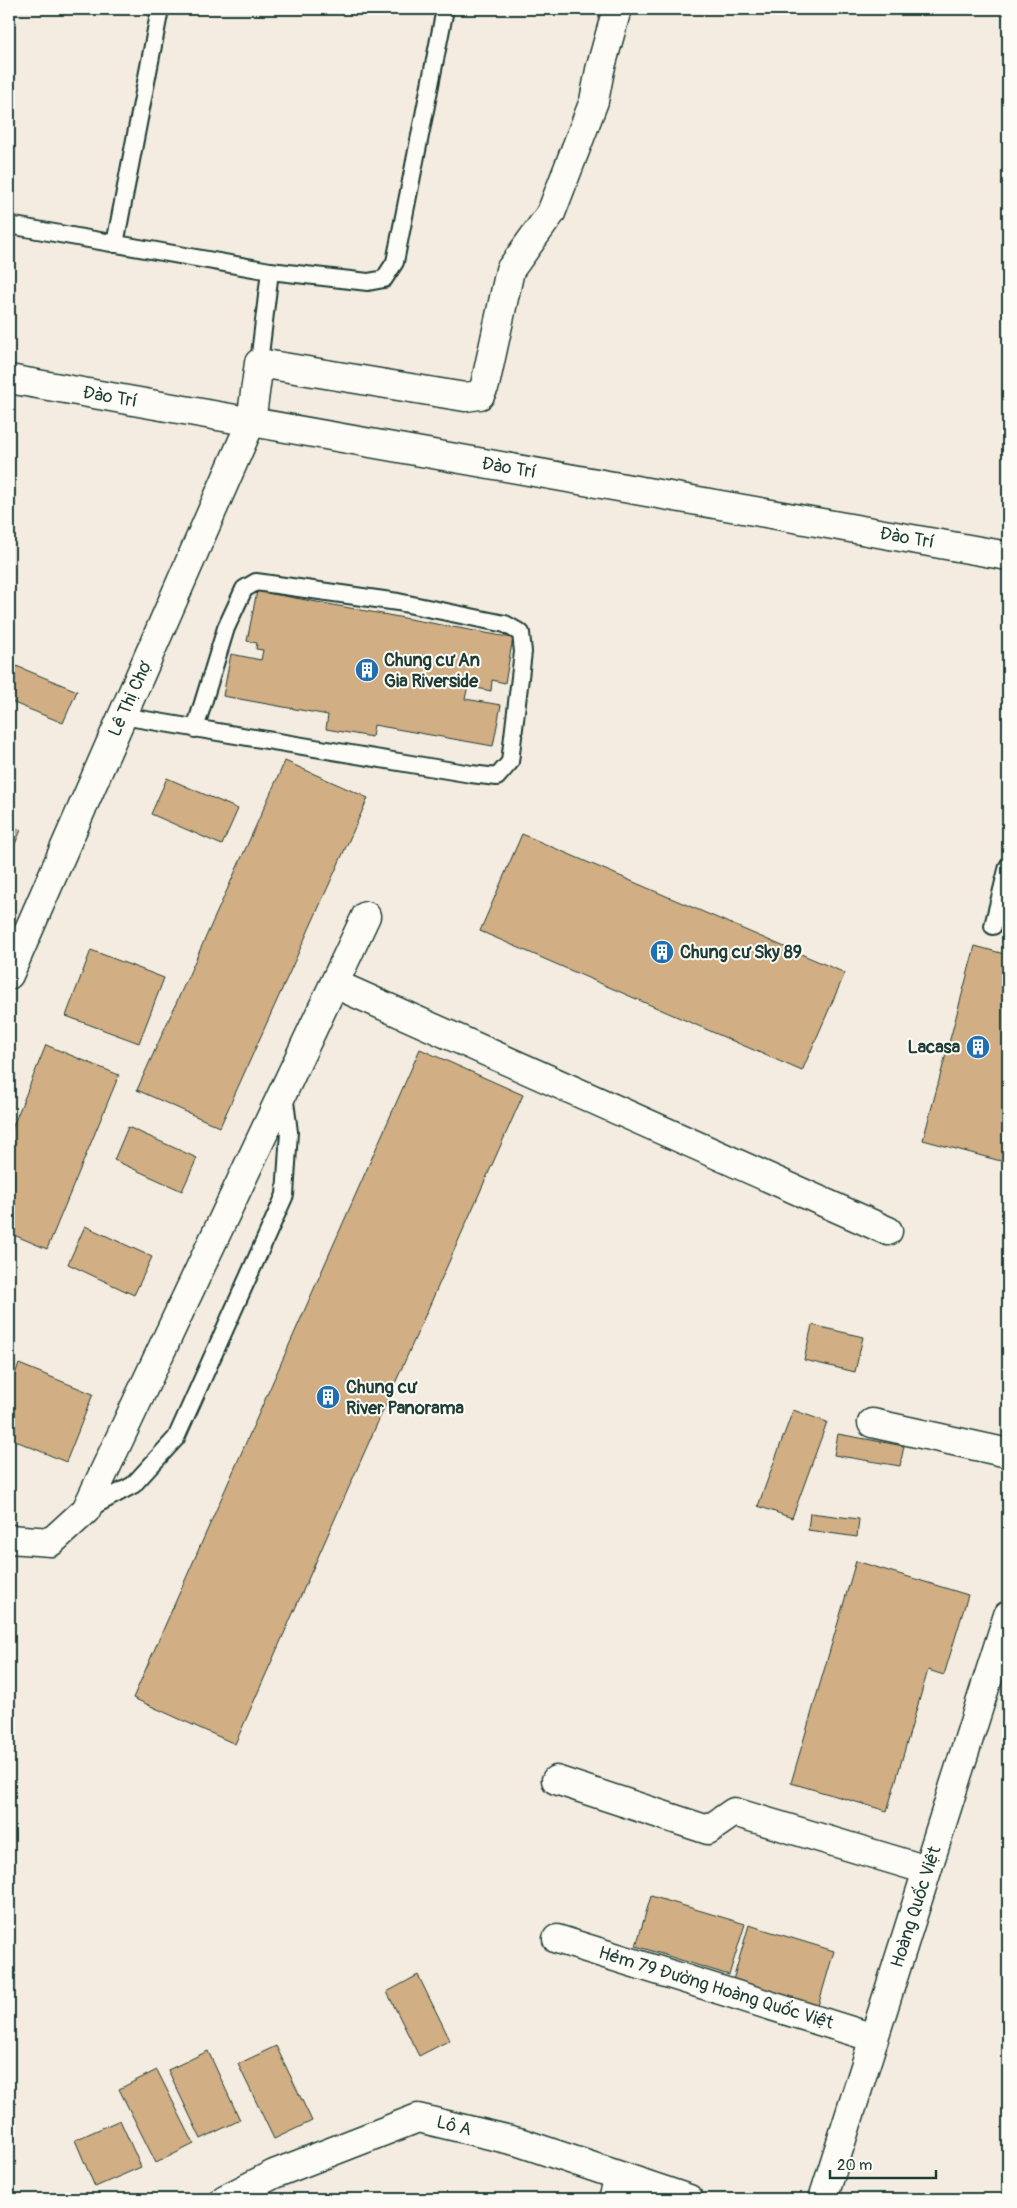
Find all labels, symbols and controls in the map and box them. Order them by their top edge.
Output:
street label: Đào Trí [81,381,139,413]
street label: Đào Trí [480,452,538,484]
street label: Đào Trí [878,522,936,554]
place label: Chung cư An Gia Riverside [384,649,480,693]
street label: Lê Thị Chợ [103,657,157,740]
building icon: Chung cư An Gia Riverside [354,657,380,683]
building icon: Chung cư Sky 89 [649,939,675,965]
place label: Chung cư Sky 89 [680,941,802,964]
building icon: Lacasa [965,1034,991,1060]
place label: Lacasa [908,1036,961,1059]
place label: Chung cư River Panorama [346,1376,465,1420]
building icon: Chung cư River Panorama [315,1384,341,1410]
street label: Hoàng Quốc Việt [886,1843,947,1971]
street label: Hẻm 79 Đường Hoàng Quốc Việt [596,1941,837,2035]
street label: Lô A [434,2111,474,2142]
scale bar [830,2148,936,2180]
text: 20 m [837,2156,872,2175]

